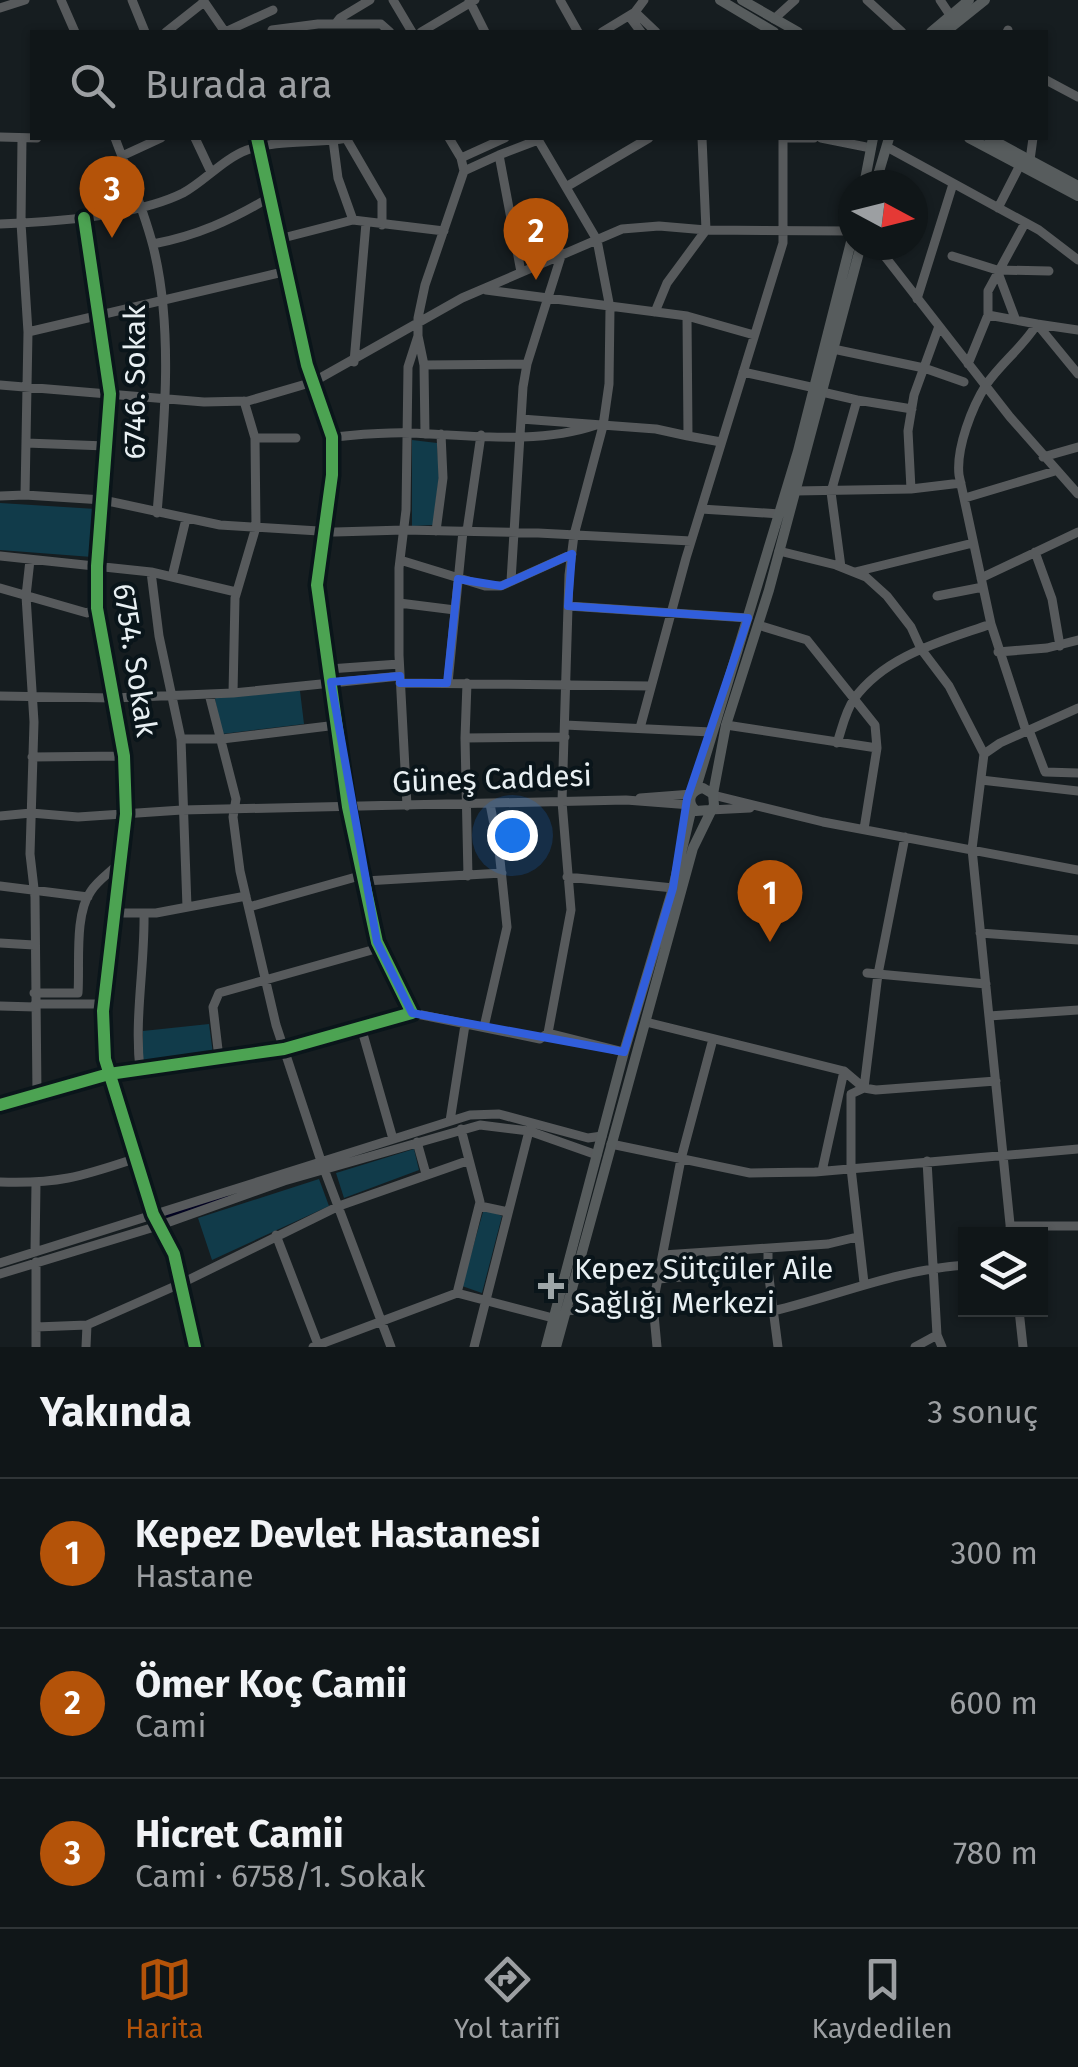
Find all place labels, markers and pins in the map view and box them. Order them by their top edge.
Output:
pin: 3 [80,156,144,238]
pin: 2 [504,198,568,280]
pin: 1 [738,860,802,942]
place label: Kepez Sütçüler Aile Sağlığı Merkezi [574,1251,833,1321]
marker: Kepez Sütçüler Aile Sağlığı Merkezi [538,1273,564,1299]

